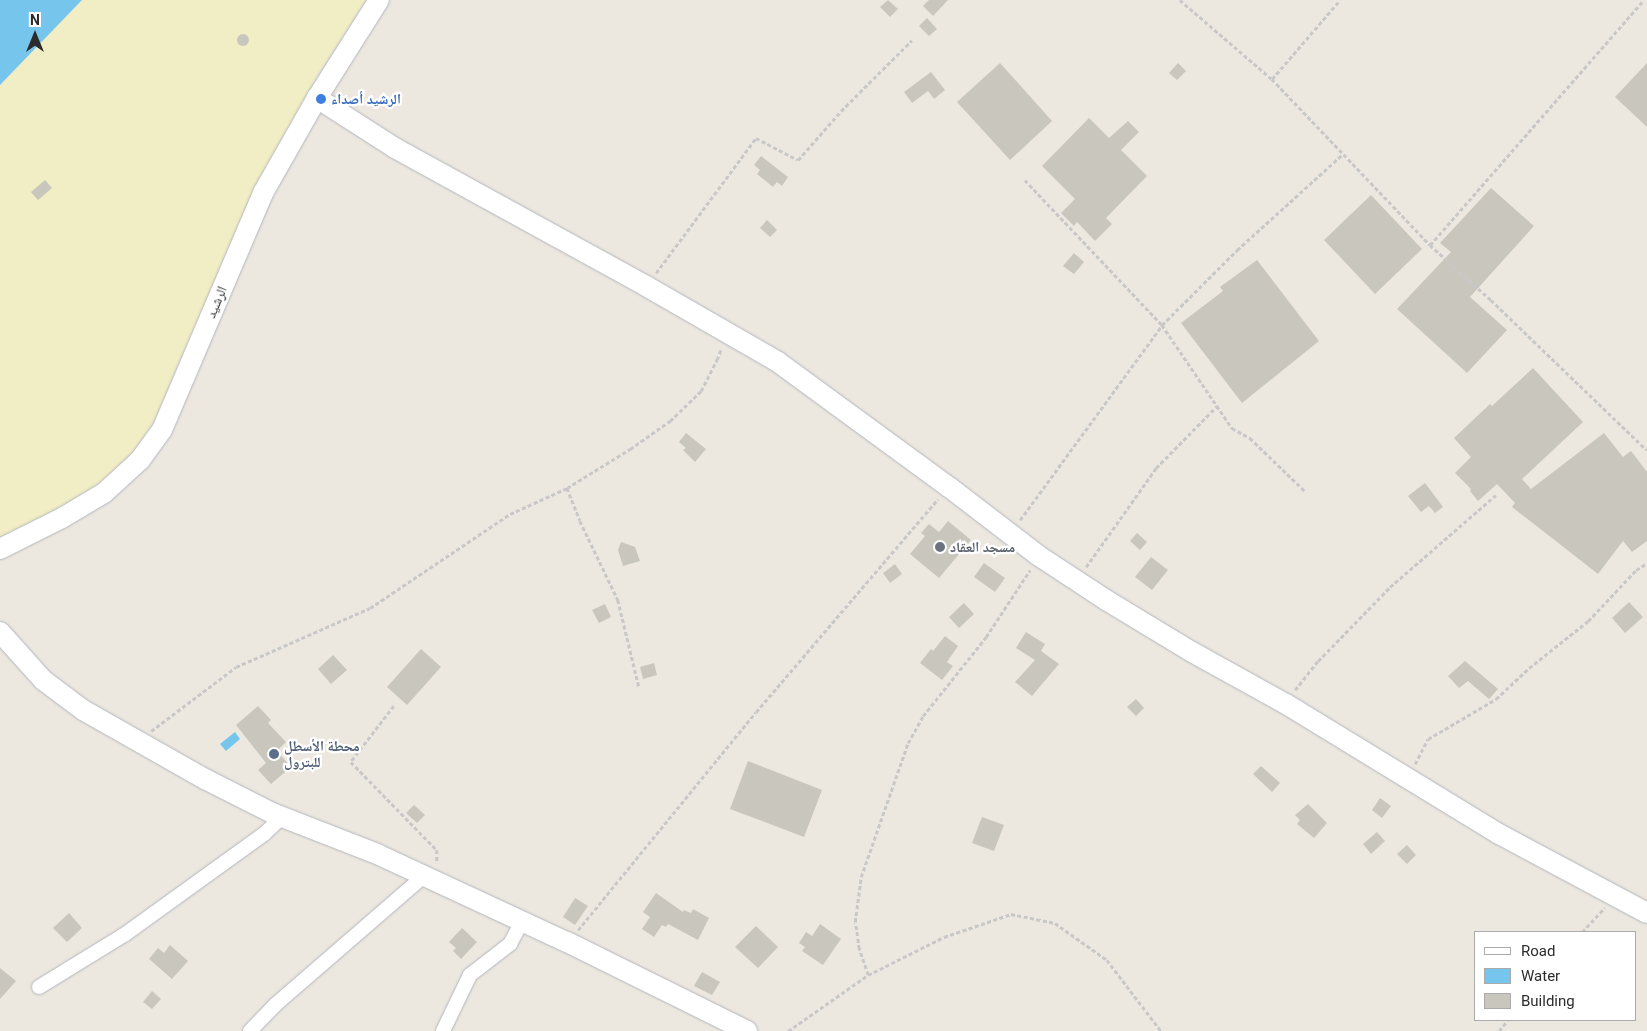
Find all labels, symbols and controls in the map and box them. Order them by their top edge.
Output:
north arrow [10,10,60,60]
text: N [30,12,40,28]
place label: الرشيد أصداء [331,91,401,107]
marker: الرشيد أصداء [315,93,327,105]
street label: الرشيد [202,284,230,320]
place label: مسجد العقاد [950,539,1015,555]
marker: مسجد العقاد [934,541,946,553]
place label: محطة الأسطل للبترول [284,738,360,770]
marker: محطة الأسطل للبترول [268,748,280,760]
legend [1474,931,1637,1021]
text: Road [1521,942,1555,960]
text: Water [1521,967,1560,985]
text: Building [1521,992,1575,1010]

